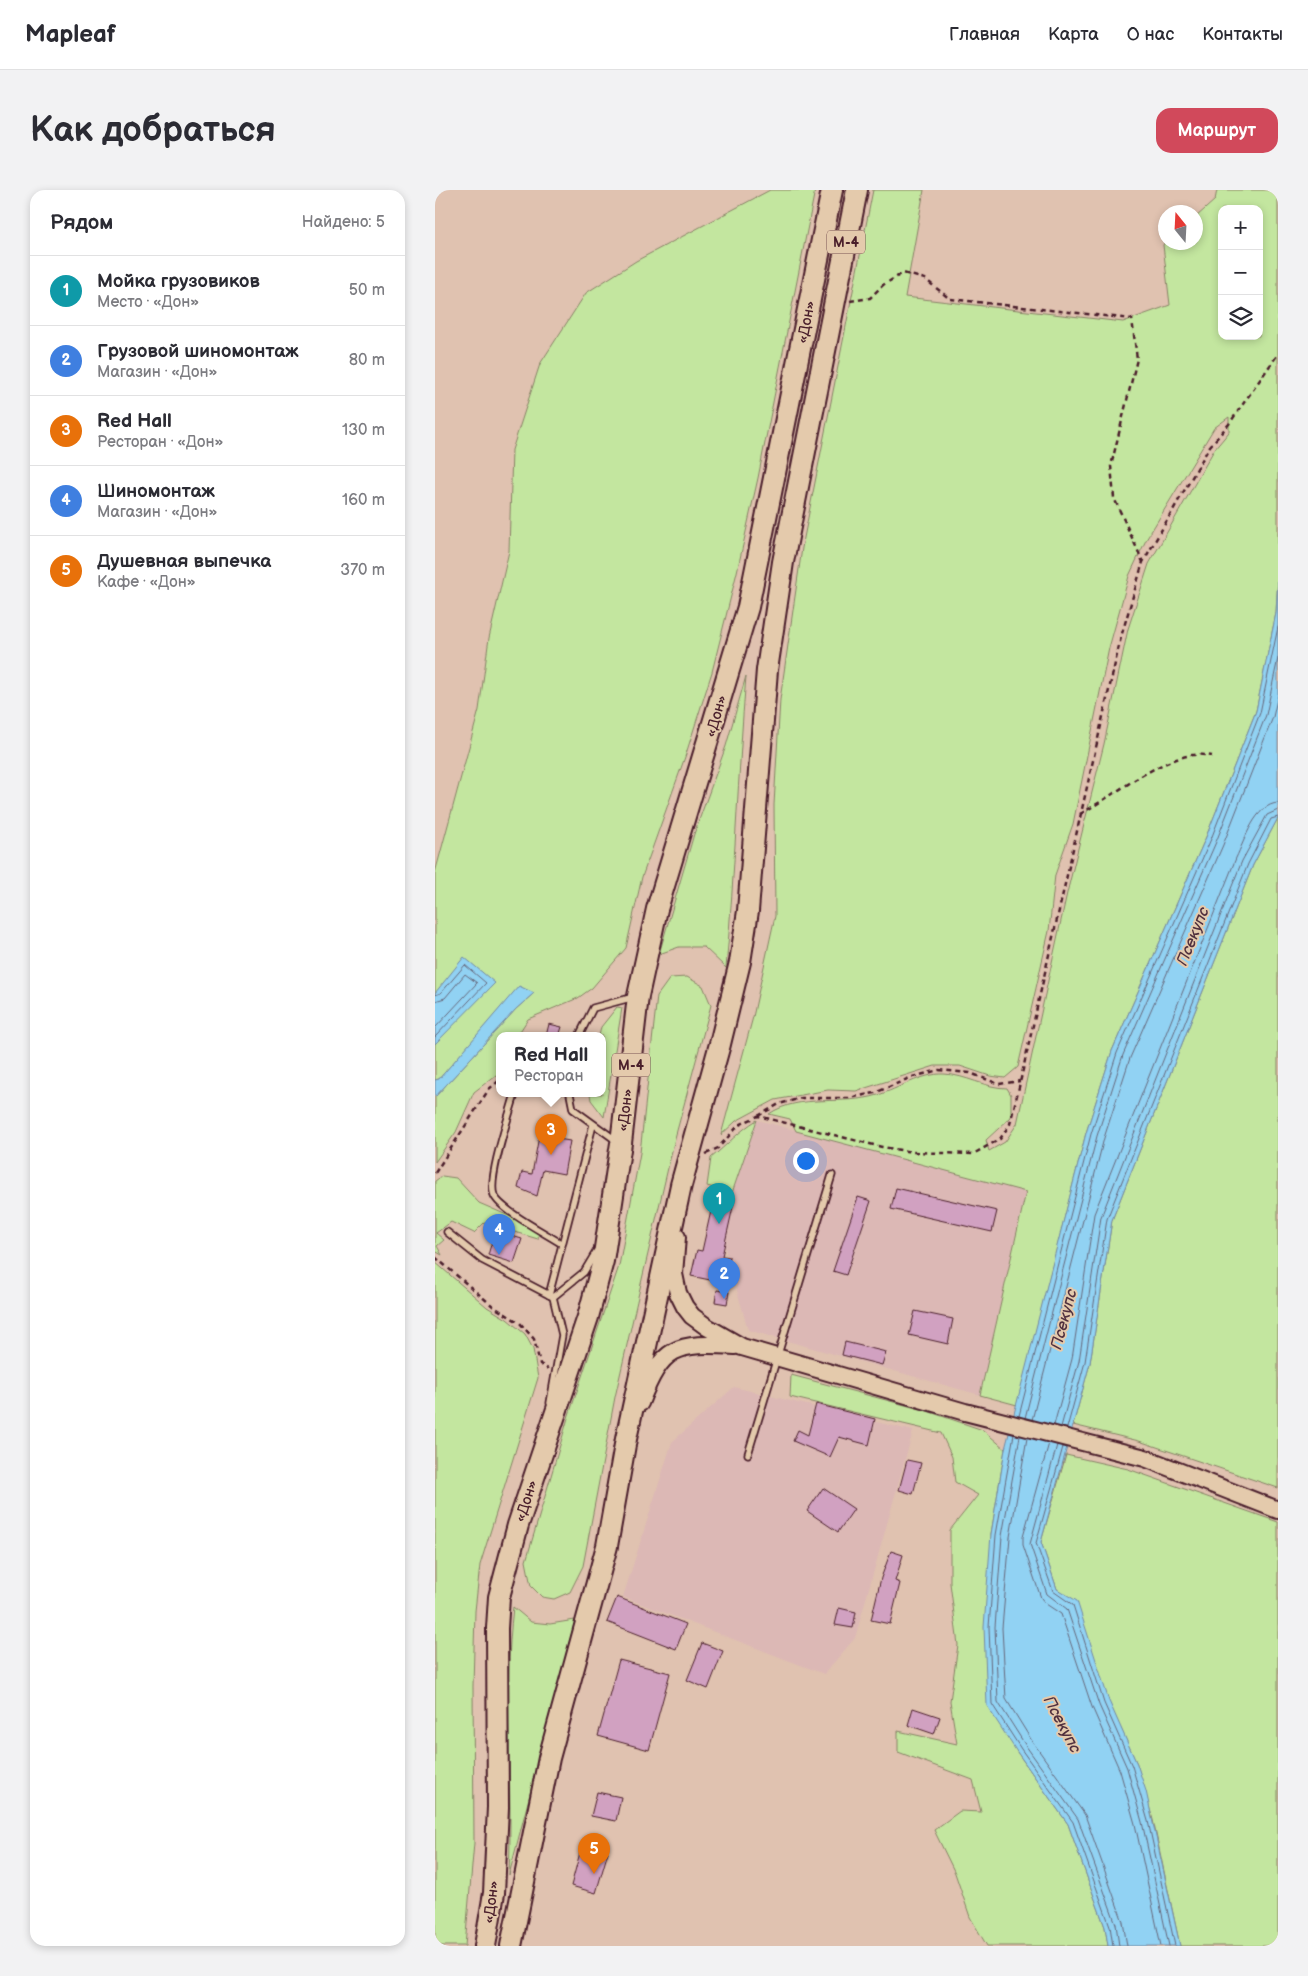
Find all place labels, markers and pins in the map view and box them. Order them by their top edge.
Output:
pin: 3 [535,1114,567,1155]
pin: 1 [703,1183,735,1224]
pin: 4 [483,1214,515,1255]
pin: 2 [708,1258,740,1299]
pin: 5 [578,1833,610,1874]

